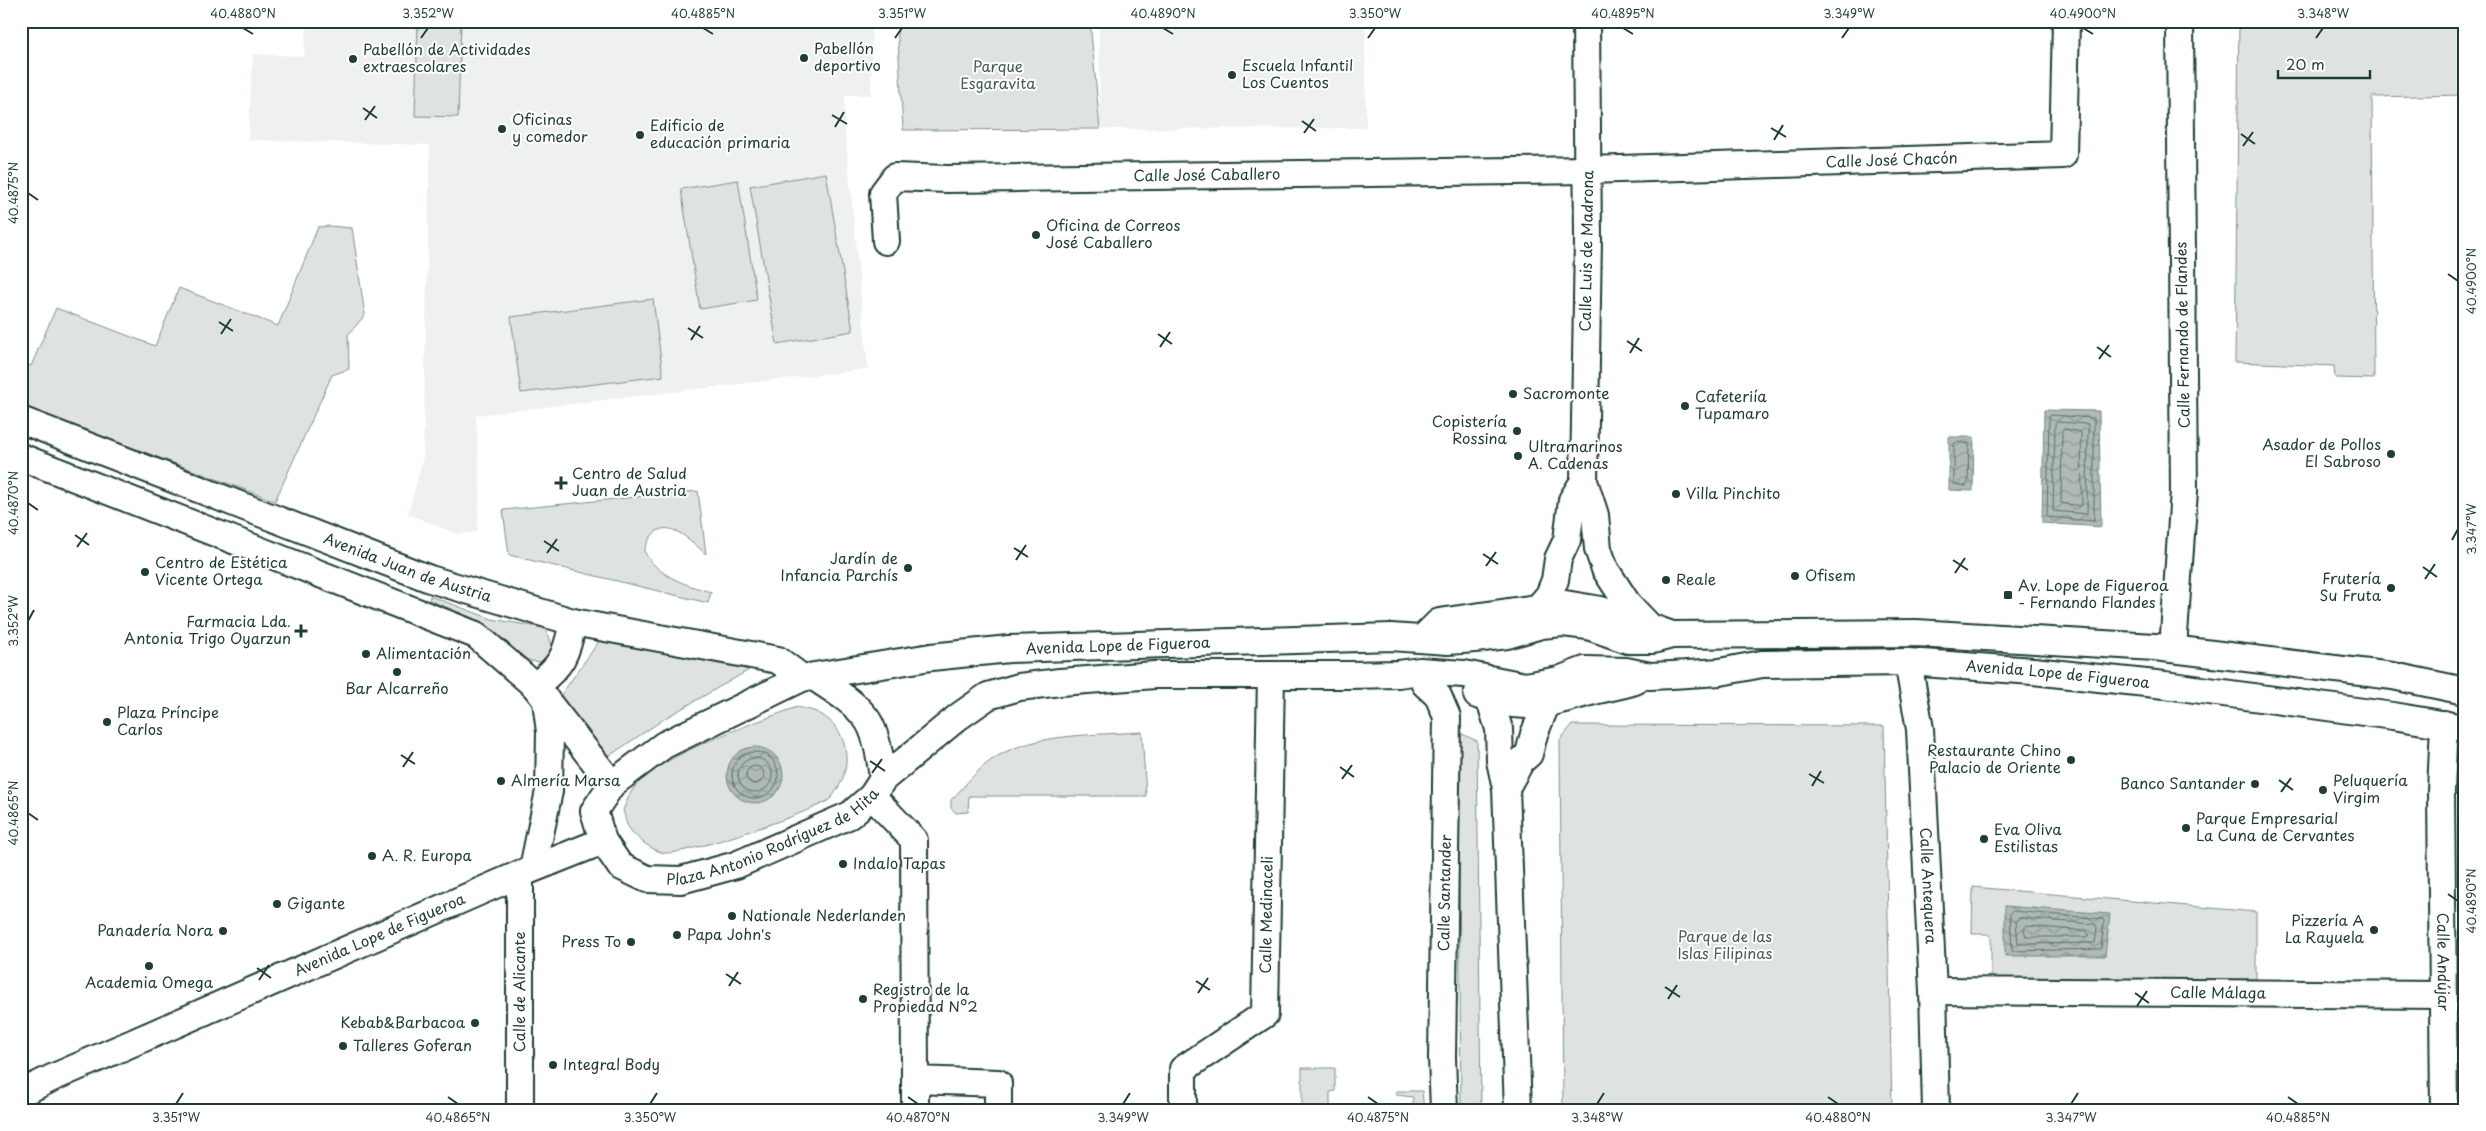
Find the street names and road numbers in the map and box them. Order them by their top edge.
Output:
street label: Calle José Chacón [1825,145,1958,172]
street label: Calle José Caballero [1133,161,1280,186]
street label: Calle Luis de Madrona [1573,169,1598,332]
street label: Calle Fernando de Flandes [2168,241,2195,429]
street label: Avenida Juan de Austria [321,526,495,607]
street label: Avenida Lope de Figueroa [1025,630,1211,659]
street label: Avenida Lope de Figueroa [1965,653,2152,693]
street label: Plaza Antonio Rodríguez de Hita [666,783,884,890]
street label: Calle Antequera [1915,827,1944,945]
street label: Calle Santander [1431,834,1456,951]
street label: Calle Medinaceli [1253,856,1278,974]
street label: Avenida Lope de Figueroa [290,886,469,981]
street label: Calle Andújar [2432,913,2456,1011]
street label: Calle de Alicante [507,932,530,1052]
street label: Calle Málaga [2170,980,2267,1004]

